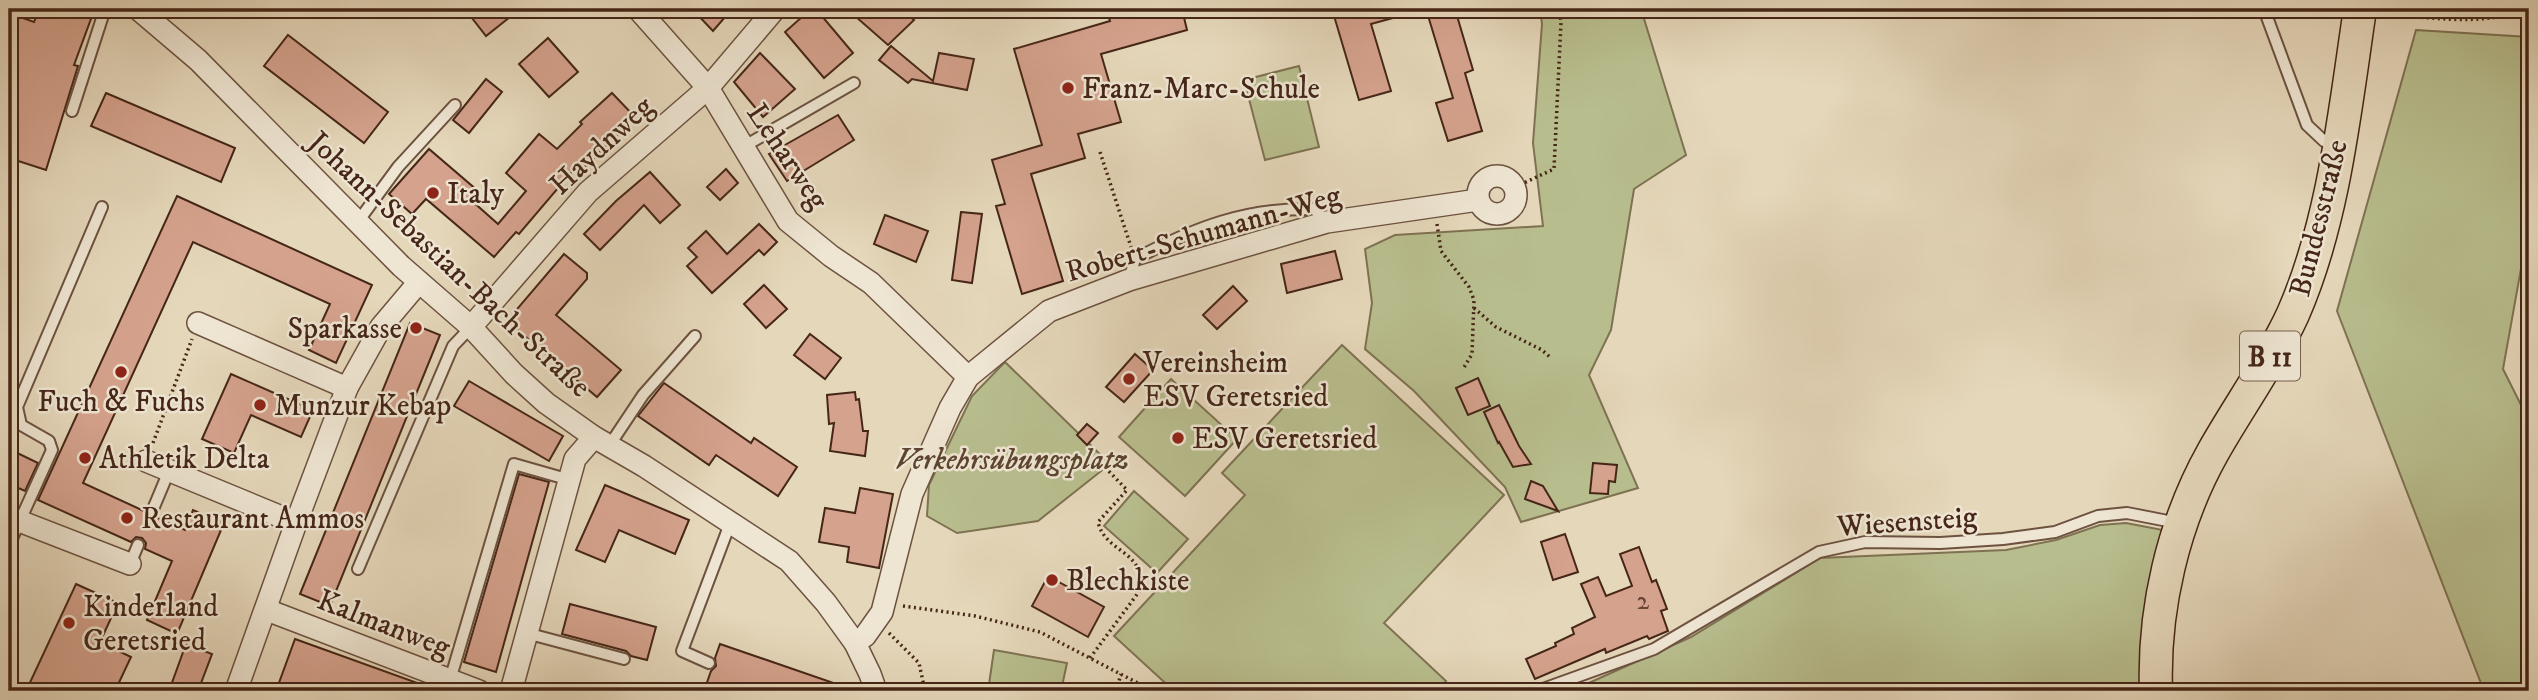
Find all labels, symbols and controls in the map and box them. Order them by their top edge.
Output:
place label: Franz-Marc-Schule [1082,71,1320,108]
marker: Franz-Marc-Schule [1060,80,1076,96]
street label: Haydnweg [542,88,662,203]
street label: Leharweg [738,97,836,217]
street label: Johann-Sebastian-Bach-Straße [298,122,598,406]
street label: Bundesstraße [2282,136,2357,301]
place label: Italy [447,176,505,213]
street label: Robert-Schumann-Weg [1062,177,1346,291]
marker: Italy [425,185,441,201]
place label: Sparkasse [287,311,402,348]
marker: Sparkasse [408,320,424,336]
road number: B 11 [2240,332,2300,380]
place label: Vereinsheim ESV Geretsried [1142,345,1328,416]
marker: Fuch & Fuchs [113,364,129,380]
marker: Vereinsheim ESV Geretsried [1121,371,1137,387]
place label: Fuch & Fuchs [37,384,205,421]
place label: Munzur Kebap [274,388,451,425]
marker: Munzur Kebap [252,397,268,413]
place label: ESV Geretsried [1192,421,1377,458]
marker: ESV Geretsried [1170,430,1186,446]
place label: Athletik Delta [99,441,270,478]
park label: Verkehrsübungsplatz [895,442,1129,479]
marker: Athletik Delta [77,450,93,466]
street label: Wiesensteig [1835,499,1979,546]
place label: Restaurant Ammos [141,501,364,538]
marker: Restaurant Ammos [119,510,135,526]
place label: Blechkiste [1066,563,1189,600]
marker: Blechkiste [1044,572,1060,588]
street label: Kalmanweg [312,582,456,667]
house number: 2 [1637,585,1650,618]
place label: Kinderland Geretsried [83,589,218,660]
marker: Kinderland Geretsried [61,615,77,631]

